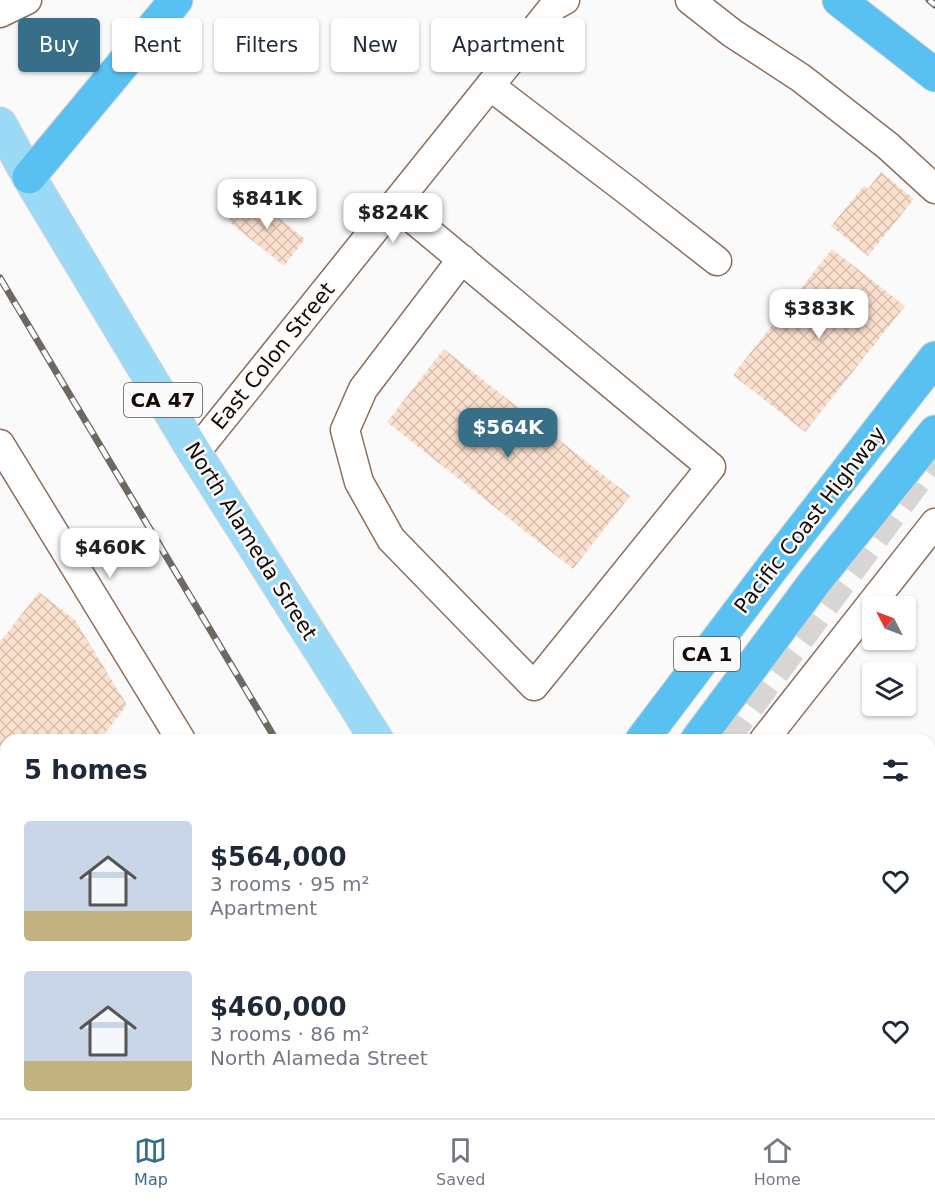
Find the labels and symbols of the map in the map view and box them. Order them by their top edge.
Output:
pin: $841K [225,179,309,230]
pin: $824K [351,193,435,244]
street label: East Colon Street [206,278,340,434]
pin: $383K [777,289,861,340]
road number: CA 47 [124,383,202,417]
pin: $564K [466,408,550,459]
street label: Pacific Coast Highway [730,422,890,618]
street label: North Alameda Street [180,438,322,644]
pin: $460K [68,528,152,579]
north arrow [862,596,916,650]
road number: CA 1 [674,637,740,671]

